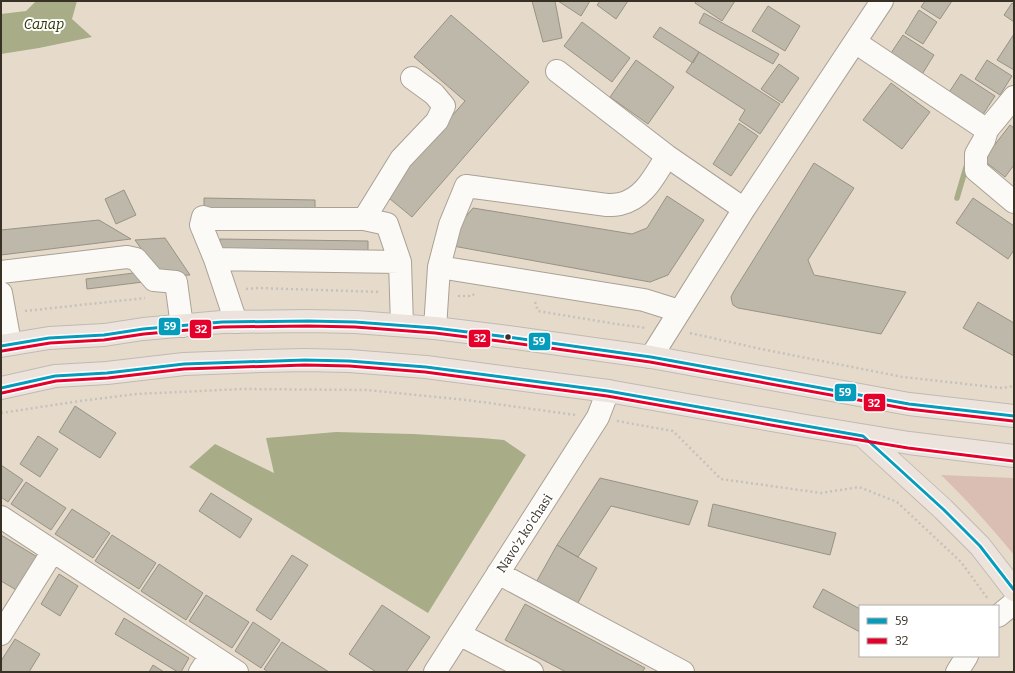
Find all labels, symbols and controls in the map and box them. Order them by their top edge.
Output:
water label: Салар [24,16,64,33]
line badge: 59 [158,317,181,336]
line badge: 32 [189,319,212,339]
text: 59 [164,320,177,333]
text: 32 [195,323,207,336]
line badge: 32 [468,329,491,348]
text: 32 [474,332,486,345]
unlabelled marker [503,332,513,342]
line badge: 59 [528,332,551,351]
text: 59 [533,335,546,348]
line badge: 59 [834,383,857,402]
text: 59 [839,386,852,399]
line badge: 32 [863,393,886,412]
text: 32 [868,397,880,410]
street label: Navo'z ko'chasi [493,491,555,575]
legend [859,605,999,657]
text: 59 [895,614,908,628]
text: 32 [895,634,908,648]

